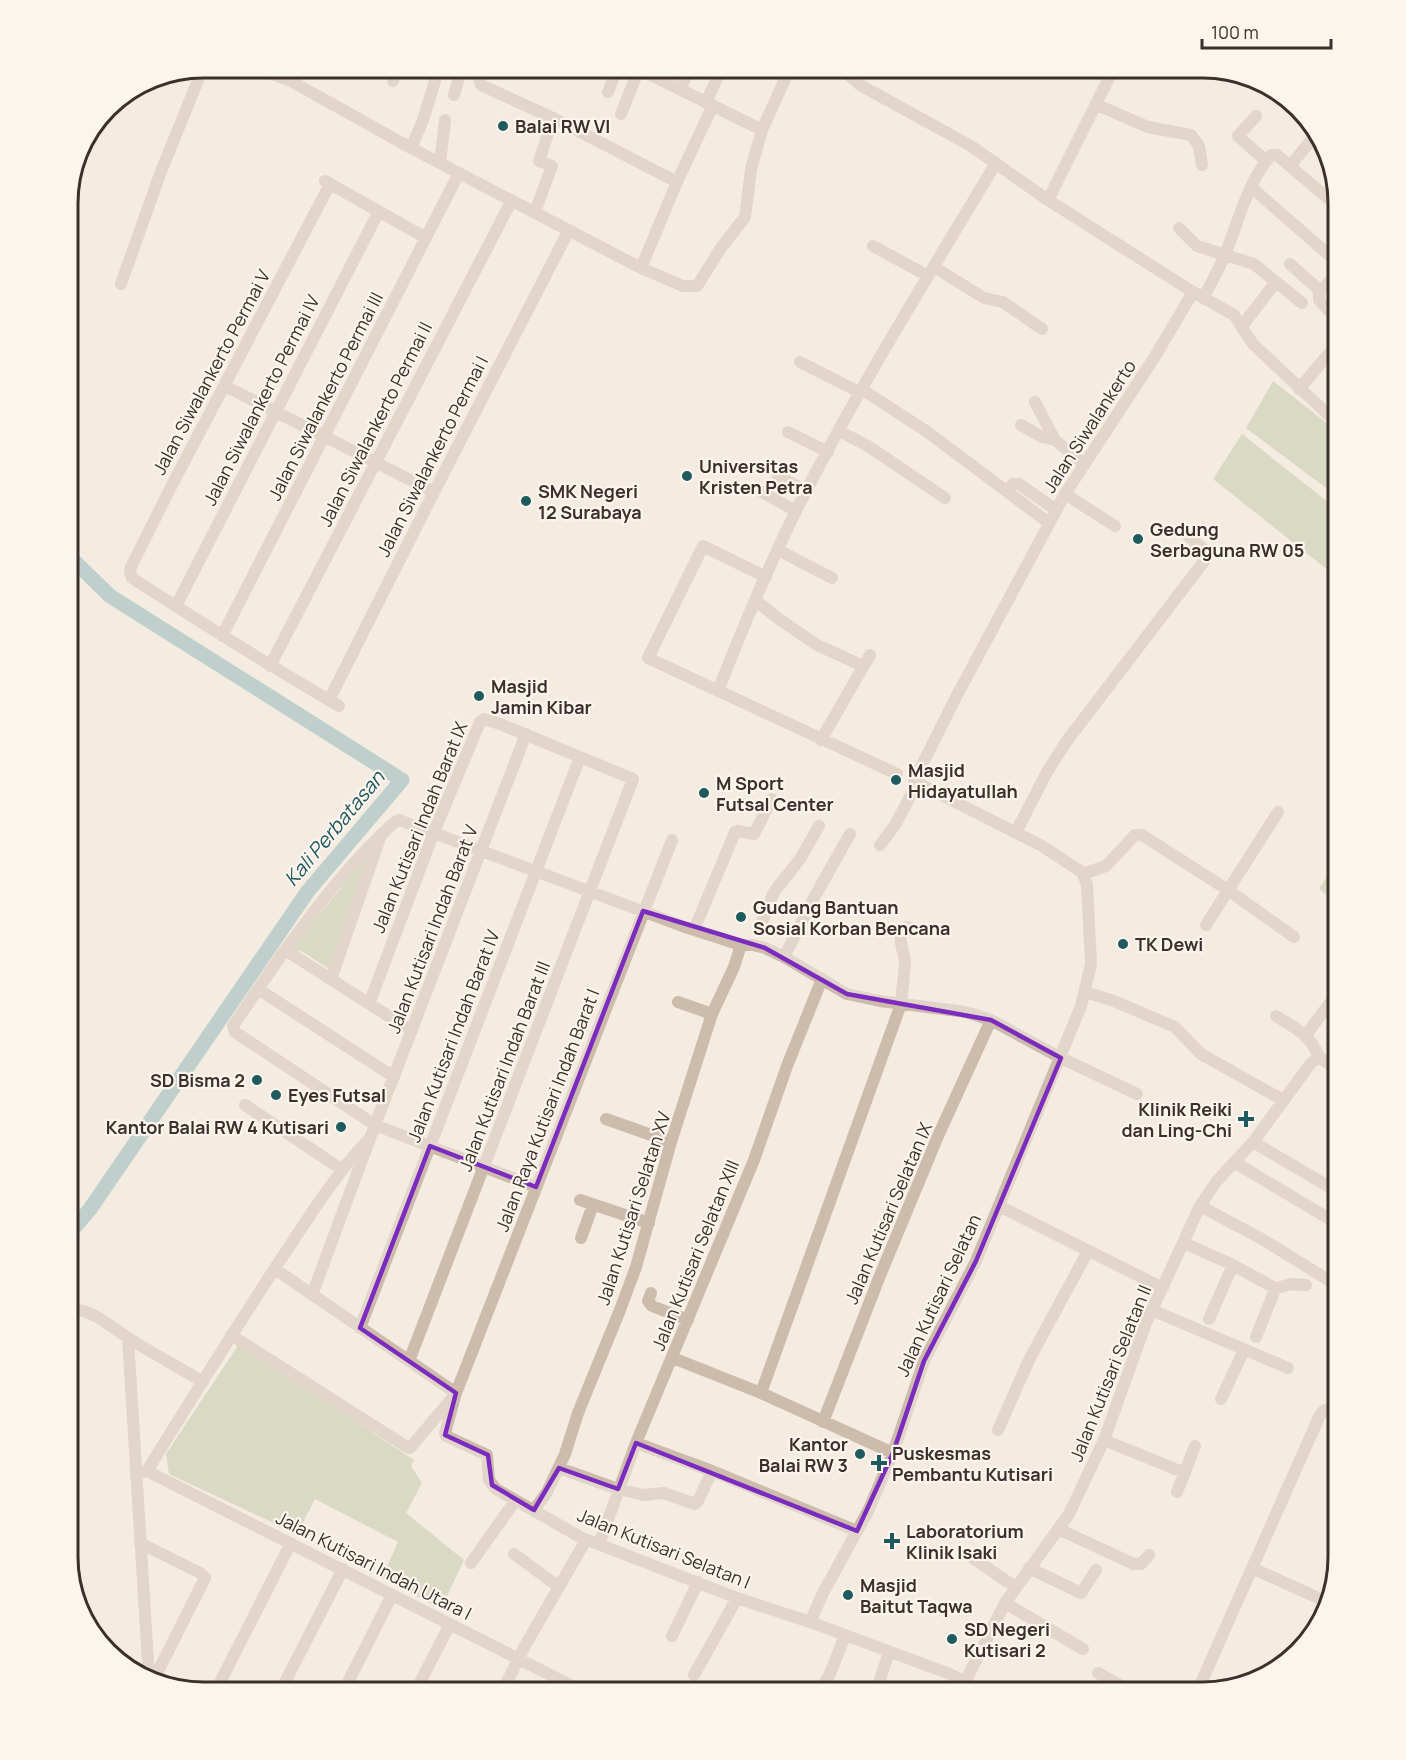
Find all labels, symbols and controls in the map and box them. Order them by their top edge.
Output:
scale bar [1202,12,1331,50]
text: 100 m [1211,20,1259,44]
place label: Balai RW VI [515,114,610,138]
marker: Balai RW VI [496,119,510,133]
street label: Jalan Siwalankerto Permai V [147,265,275,479]
street label: Jalan Siwalankerto Permai III [263,288,387,504]
street label: Jalan Siwalankerto Permai IV [197,291,325,509]
street label: Jalan Siwalankerto Permai II [371,352,493,560]
street label: Jalan Siwalankerto Permai I [372,352,492,560]
street label: Jalan Siwalankerto [1037,355,1141,497]
place label: Universitas Kristen Petra [699,454,813,499]
marker: Universitas Kristen Petra [680,469,694,483]
place label: SMK Negeri 12 Surabaya [538,479,642,524]
marker: SMK Negeri 12 Surabaya [519,494,533,508]
place label: Gedung Serbaguna RW 05 [1150,517,1304,562]
marker: Gedung Serbaguna RW 05 [1131,532,1145,546]
place label: Masjid Jamin Kibar [491,674,592,719]
marker: Masjid Jamin Kibar [472,689,486,703]
street label: Jalan Kutisari Indah Barat IX [366,718,472,936]
place label: Masjid Hidayatullah [908,758,1018,803]
water label: Kali Perbatasan [278,764,391,891]
place label: M Sport Futsal Center [716,771,834,816]
marker: Masjid Hidayatullah [889,773,903,787]
marker: M Sport Futsal Center [697,786,711,800]
street label: Jalan Kutisari Indah Barat V [381,821,483,1037]
place label: Gudang Bantuan Sosial Korban Bencana [753,895,950,940]
marker: Gudang Bantuan Sosial Korban Bencana [734,910,748,924]
street label: Jalan Kutisari Indah Barat IV [401,926,505,1146]
place label: TK Dewi [1135,932,1203,956]
marker: TK Dewi [1116,937,1130,951]
street label: Jalan Kutisari Indah Barat III [453,958,555,1174]
street label: Jalan Raya Kutisari Indah Barat I [490,985,604,1235]
place label: SD Bisma 2 [150,1068,245,1092]
marker: SD Bisma 2 [250,1073,264,1087]
place label: Eyes Futsal [288,1083,386,1107]
marker: Eyes Futsal [269,1088,283,1102]
place label: Klinik Reiki dan Ling-Chi [1122,1097,1232,1142]
street label: Jalan Kutisari Selatan XV [590,1108,676,1308]
marker: Klinik Reiki dan Ling-Chi [1237,1110,1255,1128]
place label: Kantor Balai RW 4 Kutisari [106,1115,329,1139]
street label: Jalan Kutisari Selatan IX [839,1118,937,1308]
marker: Kantor Balai RW 4 Kutisari [334,1120,348,1134]
street label: Jalan Kutisari Selatan XIII [646,1156,744,1354]
street label: Jalan Kutisari Selatan [890,1210,986,1380]
street label: Jalan Kutisari Selatan II [1064,1281,1156,1465]
place label: Kantor Balai RW 3 [759,1432,848,1477]
place label: Puskesmas Pembantu Kutisari [892,1441,1053,1486]
marker: Kantor Balai RW 3 [853,1447,867,1461]
marker: Puskesmas Pembantu Kutisari [870,1454,888,1472]
street label: Jalan Kutisari Selatan I [574,1502,754,1594]
street label: Jalan Kutisari Indah Utara I [272,1505,476,1625]
place label: Laboratorium Klinik Isaki [906,1519,1024,1564]
marker: Laboratorium Klinik Isaki [883,1532,901,1550]
place label: Masjid Baitut Taqwa [860,1573,973,1618]
marker: Masjid Baitut Taqwa [841,1588,855,1602]
place label: SD Negeri Kutisari 2 [964,1617,1050,1662]
marker: SD Negeri Kutisari 2 [945,1632,959,1646]

